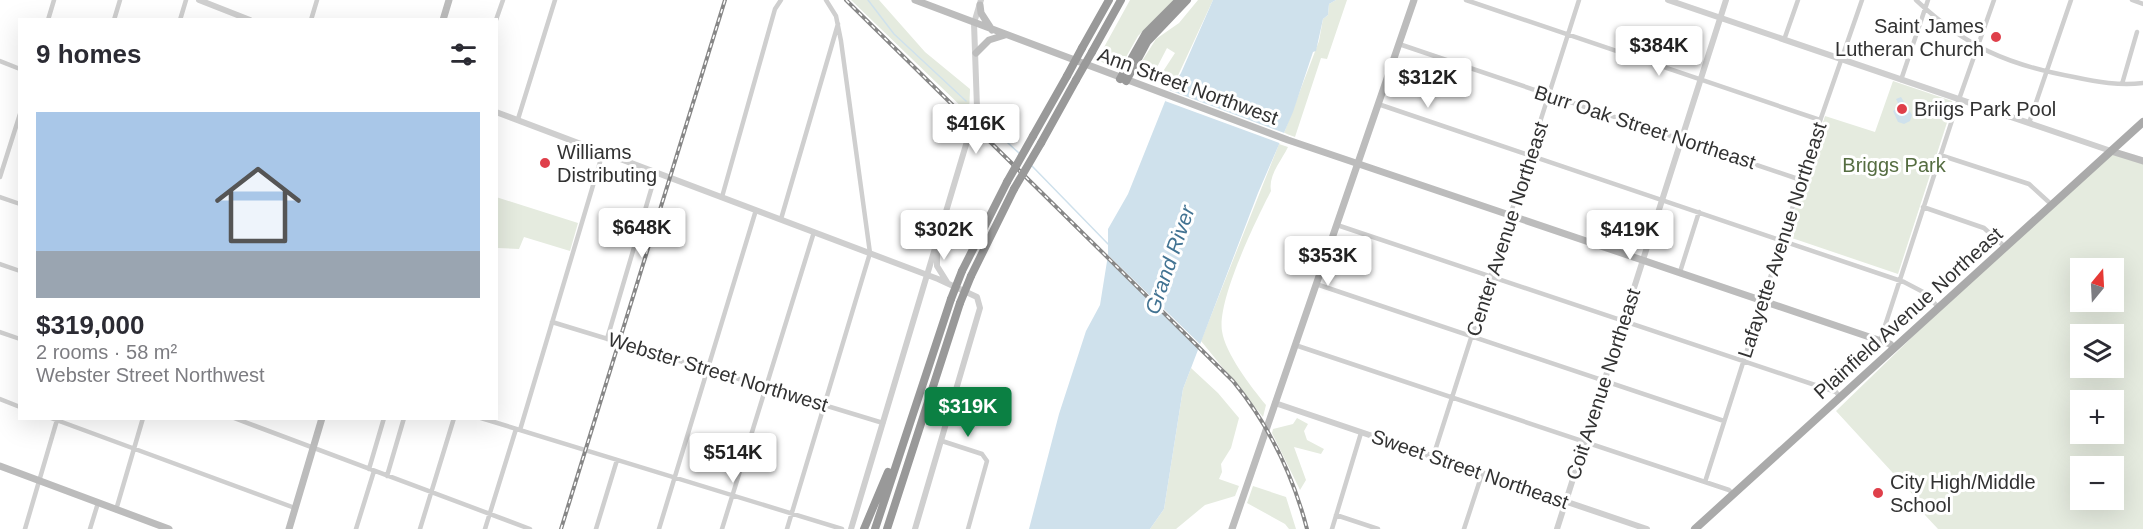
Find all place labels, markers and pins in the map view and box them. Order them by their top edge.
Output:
place label: Saint James Lutheran Church [1835,15,1984,60]
pin: $384K [1617,26,1701,77]
marker: Saint James Lutheran Church [1989,30,2003,44]
pin: $312K [1386,58,1470,109]
place label: Briigs Park Pool [1914,98,2056,120]
marker: Briigs Park Pool [1895,102,1909,116]
pin: $416K [934,104,1018,155]
place label: Williams Distributing [557,141,657,186]
marker: Williams Distributing [538,156,552,170]
pin: $648K [600,208,684,259]
pin: $302K [902,210,986,261]
pin: $419K [1588,210,1672,261]
pin: $353K [1286,236,1370,287]
pin: $319K [926,387,1010,438]
pin: $514K [691,433,775,484]
place label: City High/Middle School [1890,471,2036,516]
marker: City High/Middle School [1871,486,1885,500]

